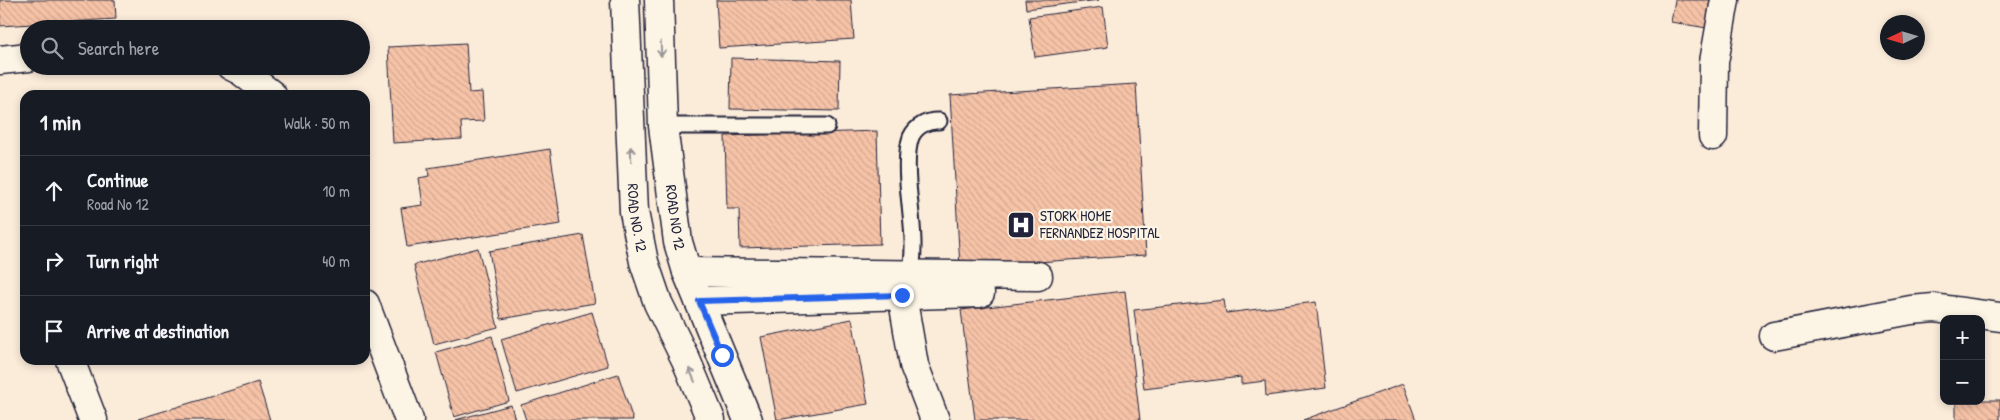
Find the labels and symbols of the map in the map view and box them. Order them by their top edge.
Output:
north arrow [1880,15,1925,60]
one-way arrow [656,40,665,56]
one-way arrow [627,146,636,162]
street label: ROAD NO. 12 [623,183,653,253]
street label: ROAD NO 12 [661,183,691,252]
place label: STORK HOME FERNANDEZ HOSPITAL [1039,205,1160,243]
hospital icon: STORK HOME FERNANDEZ HOSPITAL [1006,210,1036,240]
route end [891,284,914,307]
route start [711,344,734,367]
one-way arrow [687,368,696,383]

